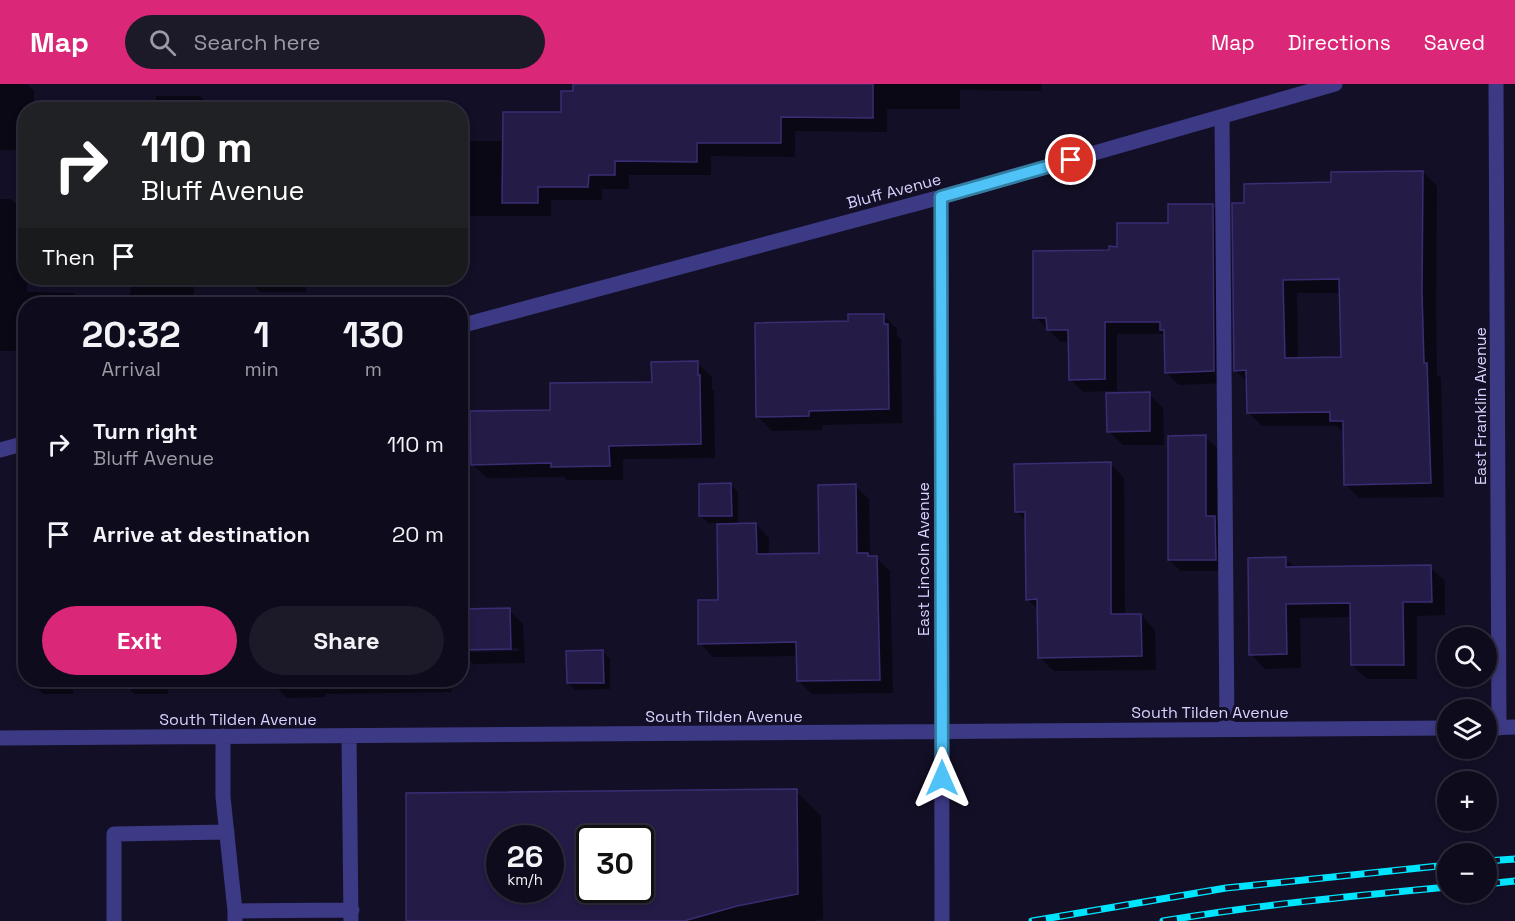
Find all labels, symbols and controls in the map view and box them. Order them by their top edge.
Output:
search box [125,15,545,69]
text: Map [30,24,89,60]
icon: search [146,26,179,59]
text: Search here [194,28,321,56]
text: Map [1211,29,1255,56]
text: Directions [1288,29,1391,56]
text: Saved [1424,29,1485,56]
text: 110 m [141,121,253,174]
icon: right [42,126,120,204]
pin [1045,134,1096,185]
icon: arrive [1054,143,1087,176]
street label: Bluff Avenue [844,168,944,214]
text: Bluff Avenue [141,173,305,208]
icon: arrive [107,240,140,273]
text: Then [42,243,95,271]
text: 20:32 [82,312,181,358]
text: 1 [253,312,270,358]
text: 130 [343,312,404,358]
street label: East Franklin Avenue [1470,327,1491,485]
text: Arrival [101,356,161,382]
text: min [244,356,279,382]
text: m [365,356,382,382]
text: Turn right [93,417,198,445]
icon: right [42,428,75,461]
text: 110 m [387,430,444,458]
text: Bluff Avenue [93,445,214,471]
street label: East Lincoln Avenue [913,482,934,636]
icon: arrive [42,518,75,551]
text: Arrive at destination [93,520,310,548]
text: 20 m [392,520,444,548]
button: Exit [42,606,237,675]
button: Share [249,606,444,675]
map controls [1437,627,1497,903]
button: search [1437,627,1497,687]
button: layers [1437,699,1497,759]
street label: South Tilden Avenue [1131,702,1289,723]
street label: South Tilden Avenue [645,706,803,727]
street label: South Tilden Avenue [159,709,317,730]
position arrow [910,746,974,810]
button: + [1437,771,1497,831]
speed limit sign: 30 [576,825,654,903]
text: 26 [507,837,543,876]
button: − [1437,843,1497,903]
text: km/h [507,870,543,889]

